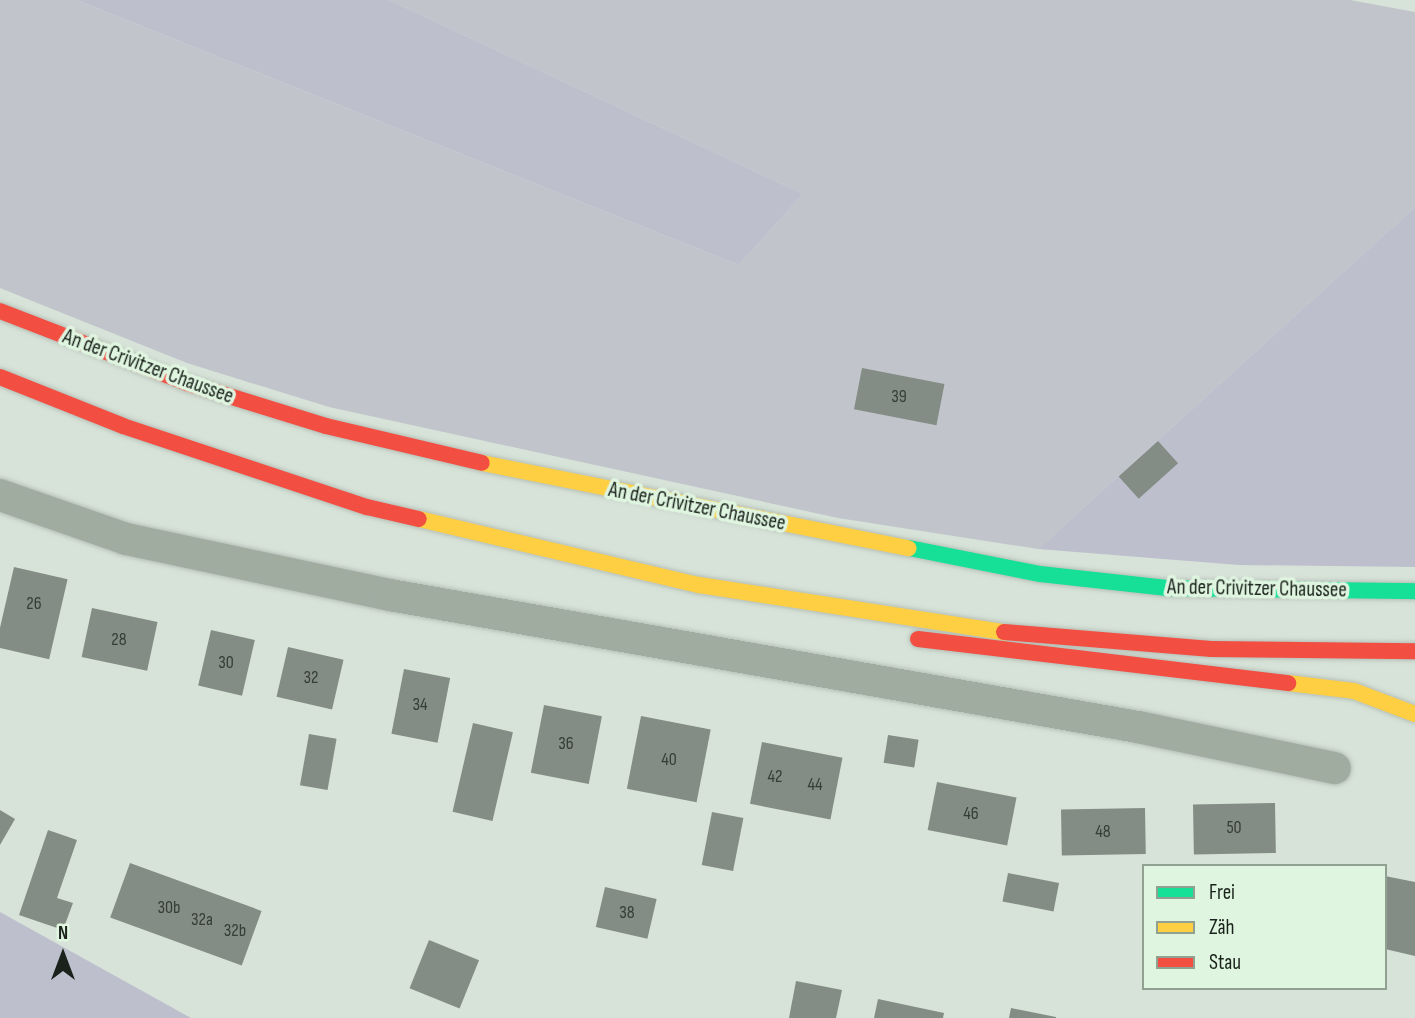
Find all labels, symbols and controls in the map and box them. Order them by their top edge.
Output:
street label: An der Crivitzer Chaussee [59,324,237,410]
house number: 39 [891,386,907,408]
street label: An der Crivitzer Chaussee [606,477,788,537]
street label: An der Crivitzer Chaussee [1167,575,1347,603]
house number: 26 [26,593,42,615]
house number: 28 [111,629,127,651]
house number: 30 [218,652,234,674]
house number: 32 [304,667,318,689]
house number: 34 [412,694,428,716]
house number: 36 [558,733,574,755]
house number: 40 [661,749,677,771]
house number: 42 [767,766,783,788]
house number: 44 [807,774,823,796]
house number: 46 [963,803,979,825]
house number: 50 [1226,817,1242,839]
house number: 48 [1095,821,1111,843]
legend [1142,864,1387,990]
text: Frei [1209,880,1235,905]
house number: 30b [157,897,181,919]
house number: 38 [619,902,635,924]
house number: 32a [191,909,213,931]
text: Zäh [1209,915,1235,940]
north arrow [28,920,98,990]
house number: 32b [224,920,246,942]
text: N [58,922,68,945]
text: Stau [1209,950,1241,975]

